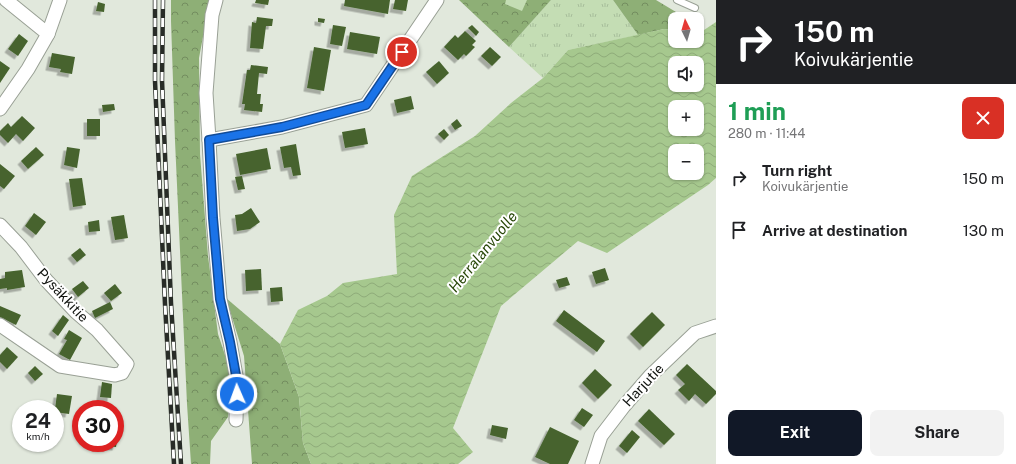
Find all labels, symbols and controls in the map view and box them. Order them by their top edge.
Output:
north arrow [668,12,704,48]
map controls [668,12,704,180]
text: 150 m [794,15,874,48]
icon: right [728,16,780,68]
pin [385,35,419,69]
icon: arrive [391,41,413,63]
text: Koivukärjentie [794,49,913,70]
button: sound [668,56,704,92]
text: 1 min [728,97,786,125]
button: close [962,97,1004,139]
button: + [668,100,704,136]
text: 280 m · 11:44 [728,126,805,141]
button: − [668,144,704,180]
text: Turn right [762,162,832,179]
icon: right [728,167,750,189]
text: 150 m [962,170,1004,187]
text: Koivukärjentie [762,179,848,194]
water label: Herralanvuolle [445,208,520,295]
icon: arrive [728,219,750,241]
text: Arrive at destination [762,222,907,239]
text: 130 m [963,222,1004,239]
street label: Pysäkkitie [34,265,92,325]
street label: Harjutie [619,360,667,410]
position arrow [216,373,258,415]
speed limit sign: 30 [72,400,124,452]
text: 24 [25,409,51,433]
button: Exit [728,410,862,456]
button: Share [870,410,1004,456]
text: km/h [26,430,50,442]

